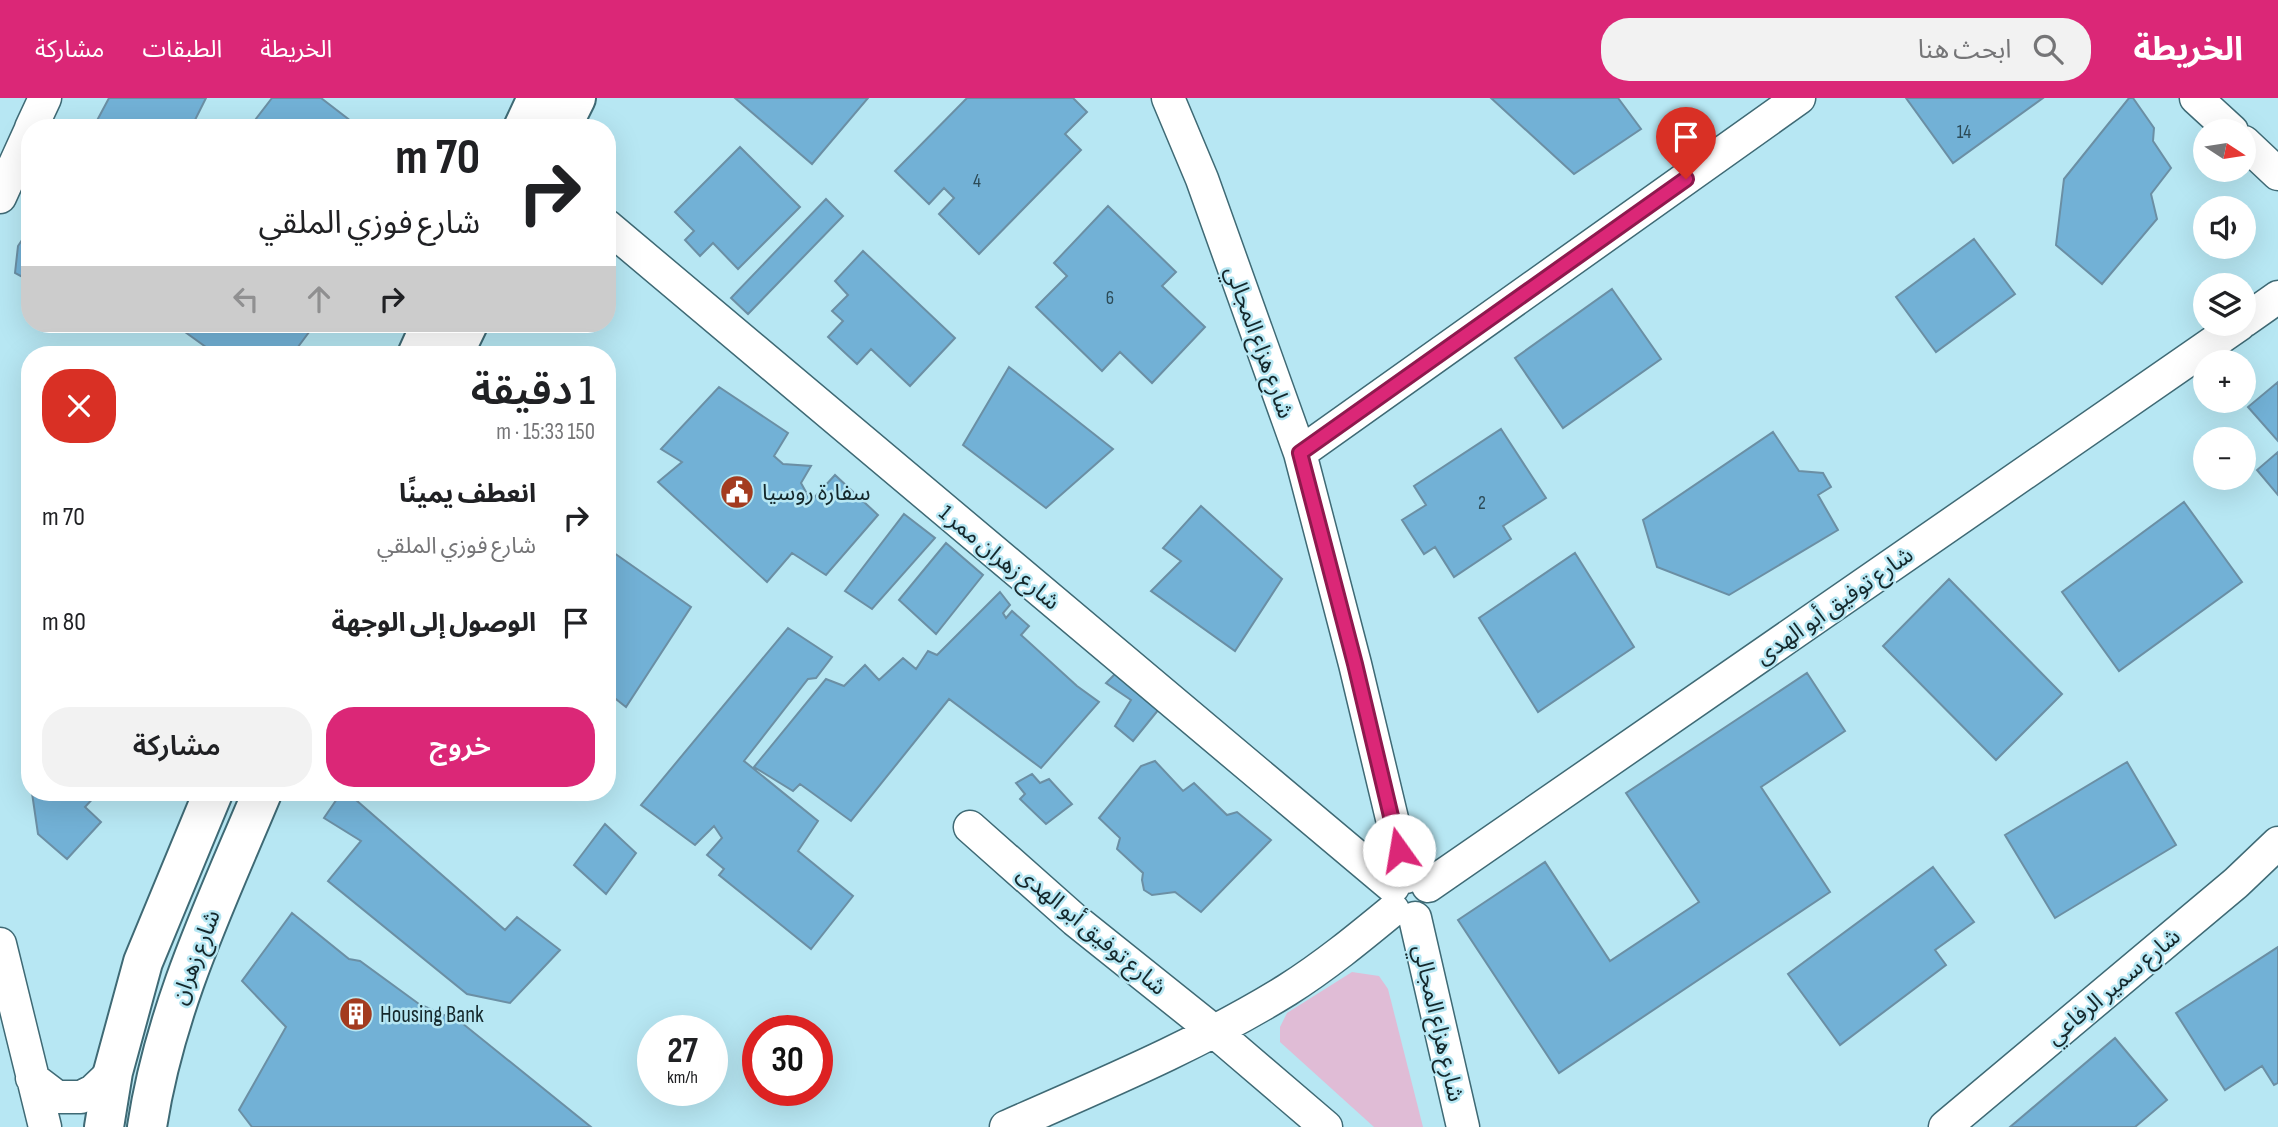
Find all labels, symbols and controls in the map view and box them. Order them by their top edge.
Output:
search box [1601,18,2091,81]
icon: search [2029,30,2067,68]
text: الخريطة [2133,30,2243,70]
text: مشاركة [35,35,104,64]
text: الطبقات [142,35,222,64]
text: الخريطة [260,35,332,64]
text: ابحث هنا [1918,35,2011,66]
pin [1656,107,1716,179]
icon: arrive [1667,118,1705,156]
north arrow [2193,119,2256,182]
map controls [2193,119,2256,490]
house number: 14 [1957,121,1971,144]
text: 70 m [395,129,480,188]
icon: right [504,147,595,238]
house number: 4 [973,170,981,193]
button: sound [2193,196,2256,259]
text: شارع فوزي الملقي [259,204,480,243]
street label: شارع هزاع المجالي [1216,262,1300,423]
button: layers [2193,273,2256,336]
icon: left [227,280,265,318]
icon: ahead [300,280,338,318]
icon: right [373,280,411,318]
house number: 6 [1106,287,1114,310]
button: + [2193,350,2256,413]
text: 1 دقيقة [471,366,595,417]
button: close [42,369,116,443]
text: 150 m · 15:33 [496,418,595,446]
button: − [2193,427,2256,490]
public building icon: سفارة روسيا [718,473,756,511]
text: انعطف يمينًا [399,479,536,510]
place label: سفارة روسيا [762,479,871,507]
house number: 2 [1478,492,1486,515]
icon: right [557,499,595,537]
street label: شارع زهران ممر 1 [932,499,1065,618]
text: 70 m [42,502,85,533]
text: شارع فوزي الملقي [377,532,536,560]
street label: شارع توفيق أبو الهدى [1750,540,1920,672]
icon: arrive [557,604,595,642]
text: 80 m [42,607,86,638]
text: الوصول إلى الوجهة [332,608,536,639]
button: مشاركة [42,707,312,787]
button: خروج [326,707,595,787]
position arrow [1362,813,1436,887]
street label: شارع توفيق أبو الهدى [1010,859,1172,1003]
street label: شارع زهران [165,906,229,1009]
street label: شارع سمير الرفاعي [2041,923,2188,1053]
street label: شارع هزاع المجالي [1404,942,1470,1105]
building icon: Housing Bank [337,995,375,1033]
place label: Housing Bank [380,1001,484,1029]
speed limit sign: 30 [742,1015,833,1106]
text: 27 [667,1030,698,1073]
text: km/h [667,1067,698,1088]

